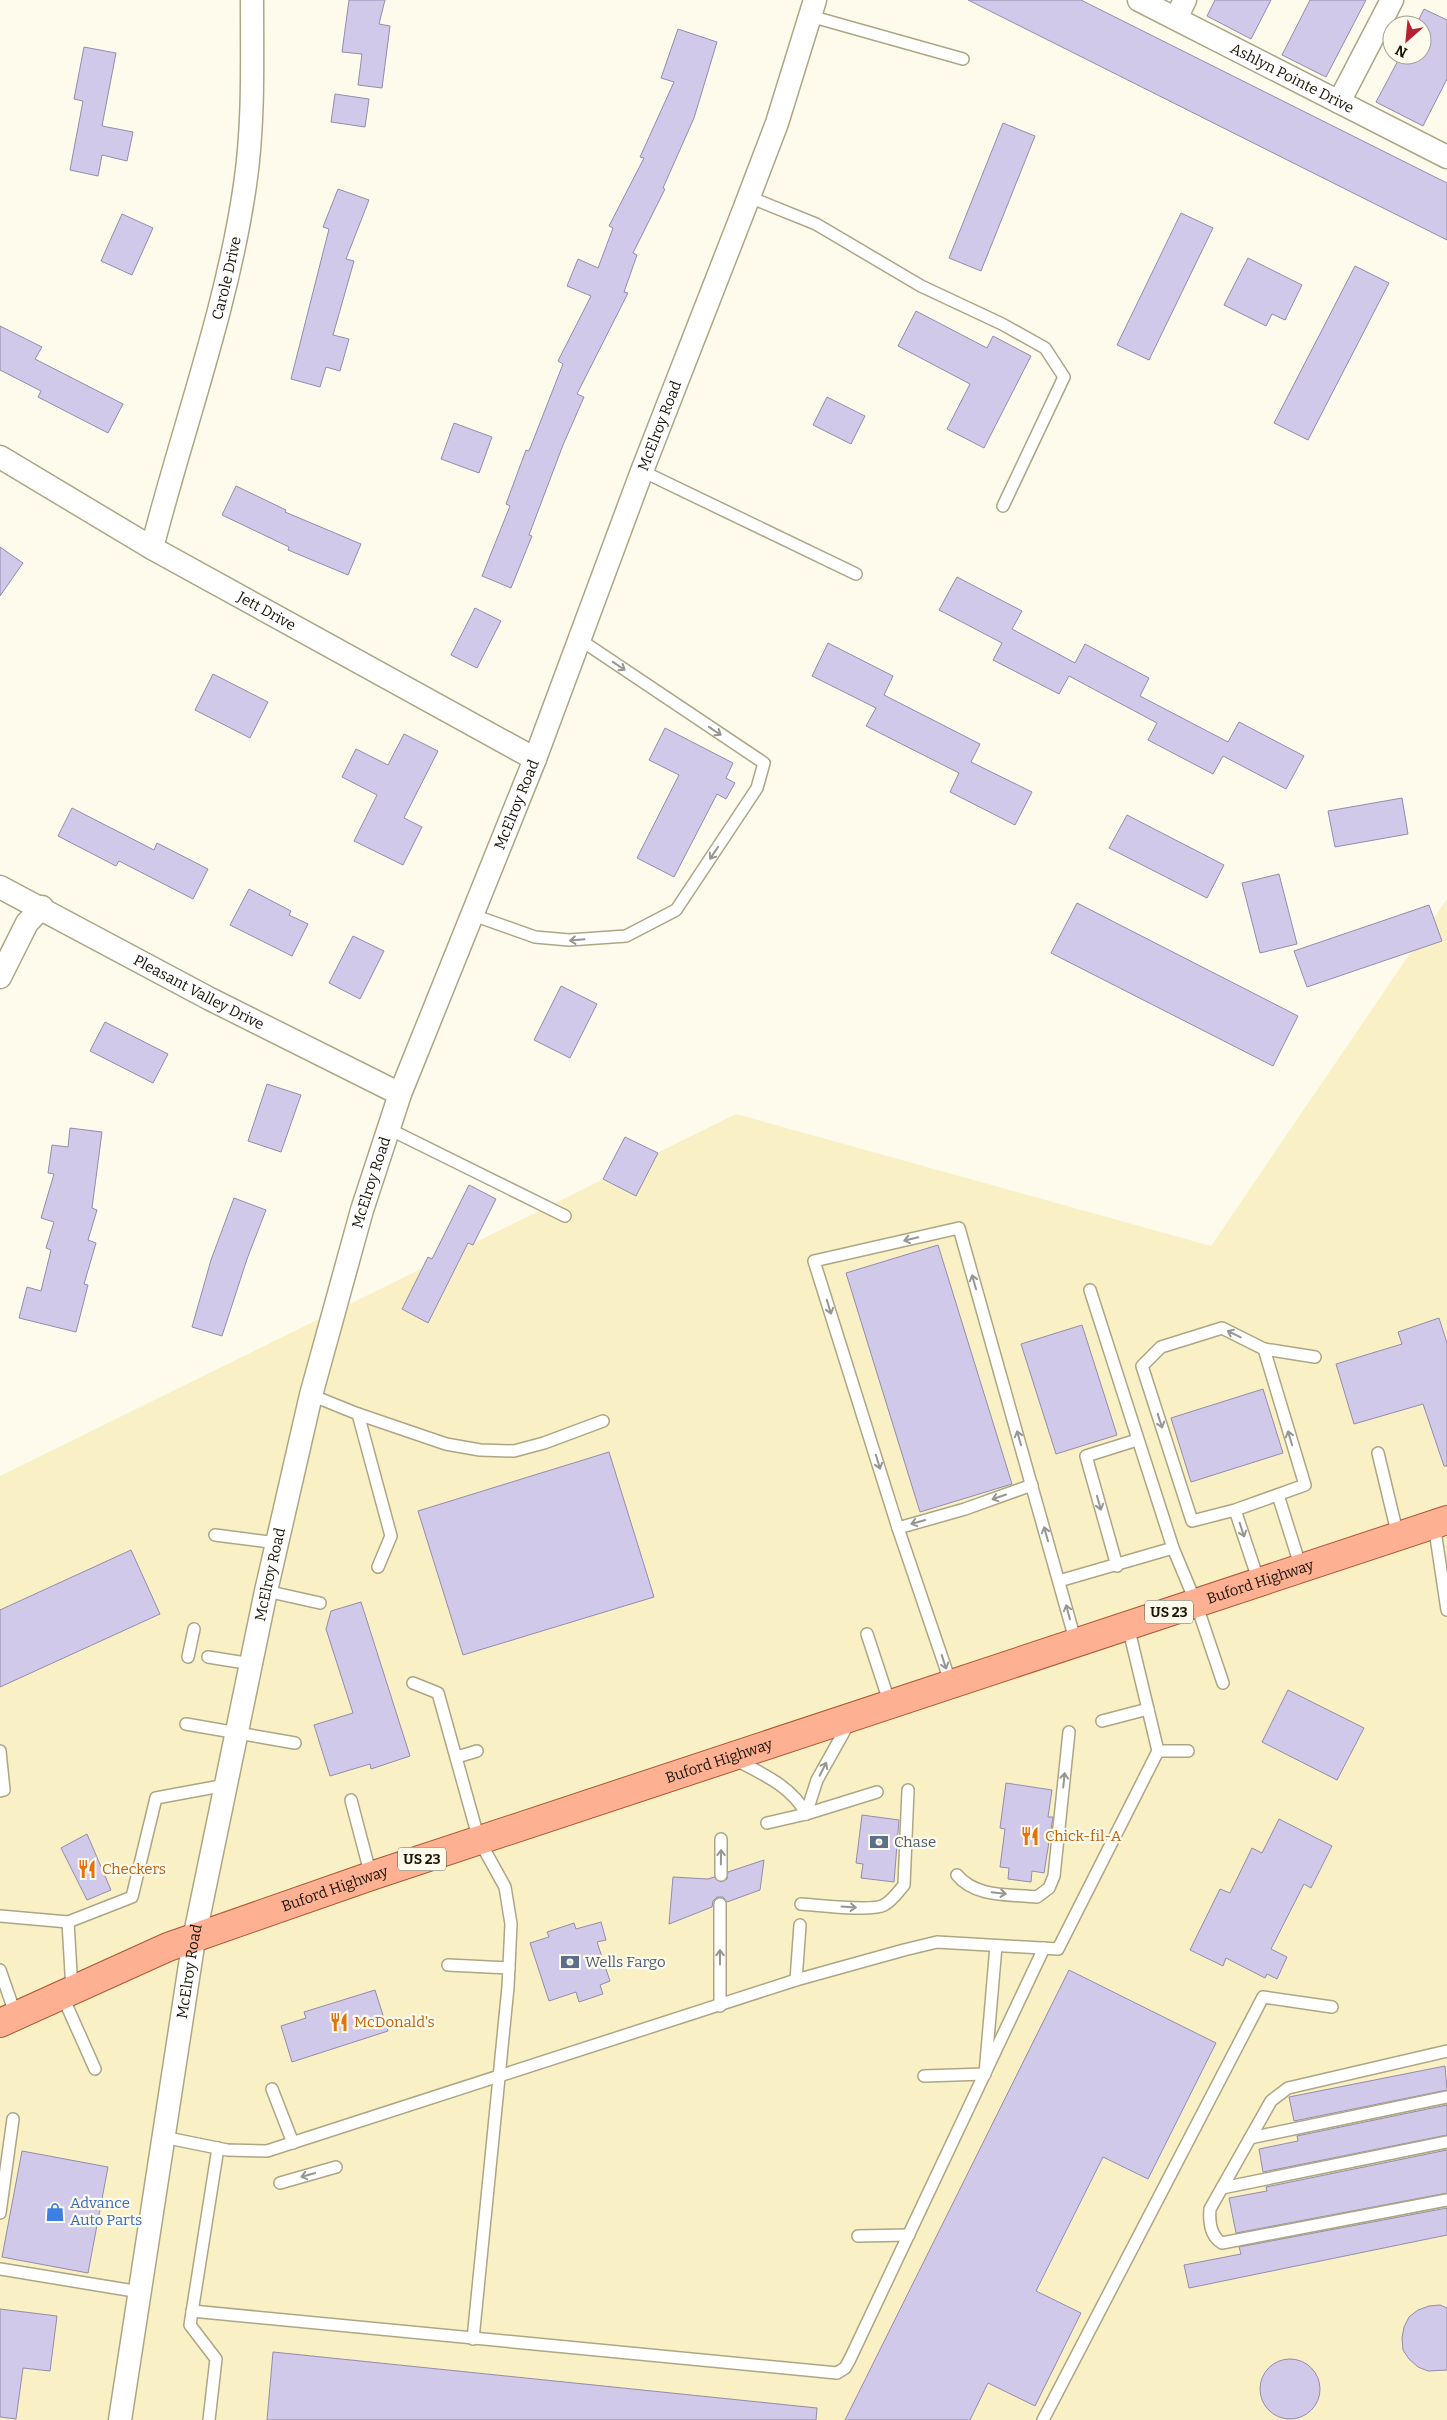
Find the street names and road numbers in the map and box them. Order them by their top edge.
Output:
street label: Ashlyn Pointe Drive [1227,39,1357,117]
street label: Carole Drive [208,235,245,322]
street label: McElroy Road [634,378,685,474]
street label: Jett Drive [233,587,299,634]
street label: McElroy Road [490,757,543,852]
street label: Pleasant Valley Drive [130,951,267,1034]
street label: McElroy Road [348,1134,394,1230]
street label: McElroy Road [251,1526,289,1623]
street label: Buford Highway [1204,1556,1316,1608]
road number: US 23 [1145,1600,1193,1624]
street label: Buford Highway [663,1735,775,1787]
road number: US 23 [398,1848,446,1870]
street label: Buford Highway [279,1862,390,1916]
street label: McElroy Road [173,1922,206,2020]

